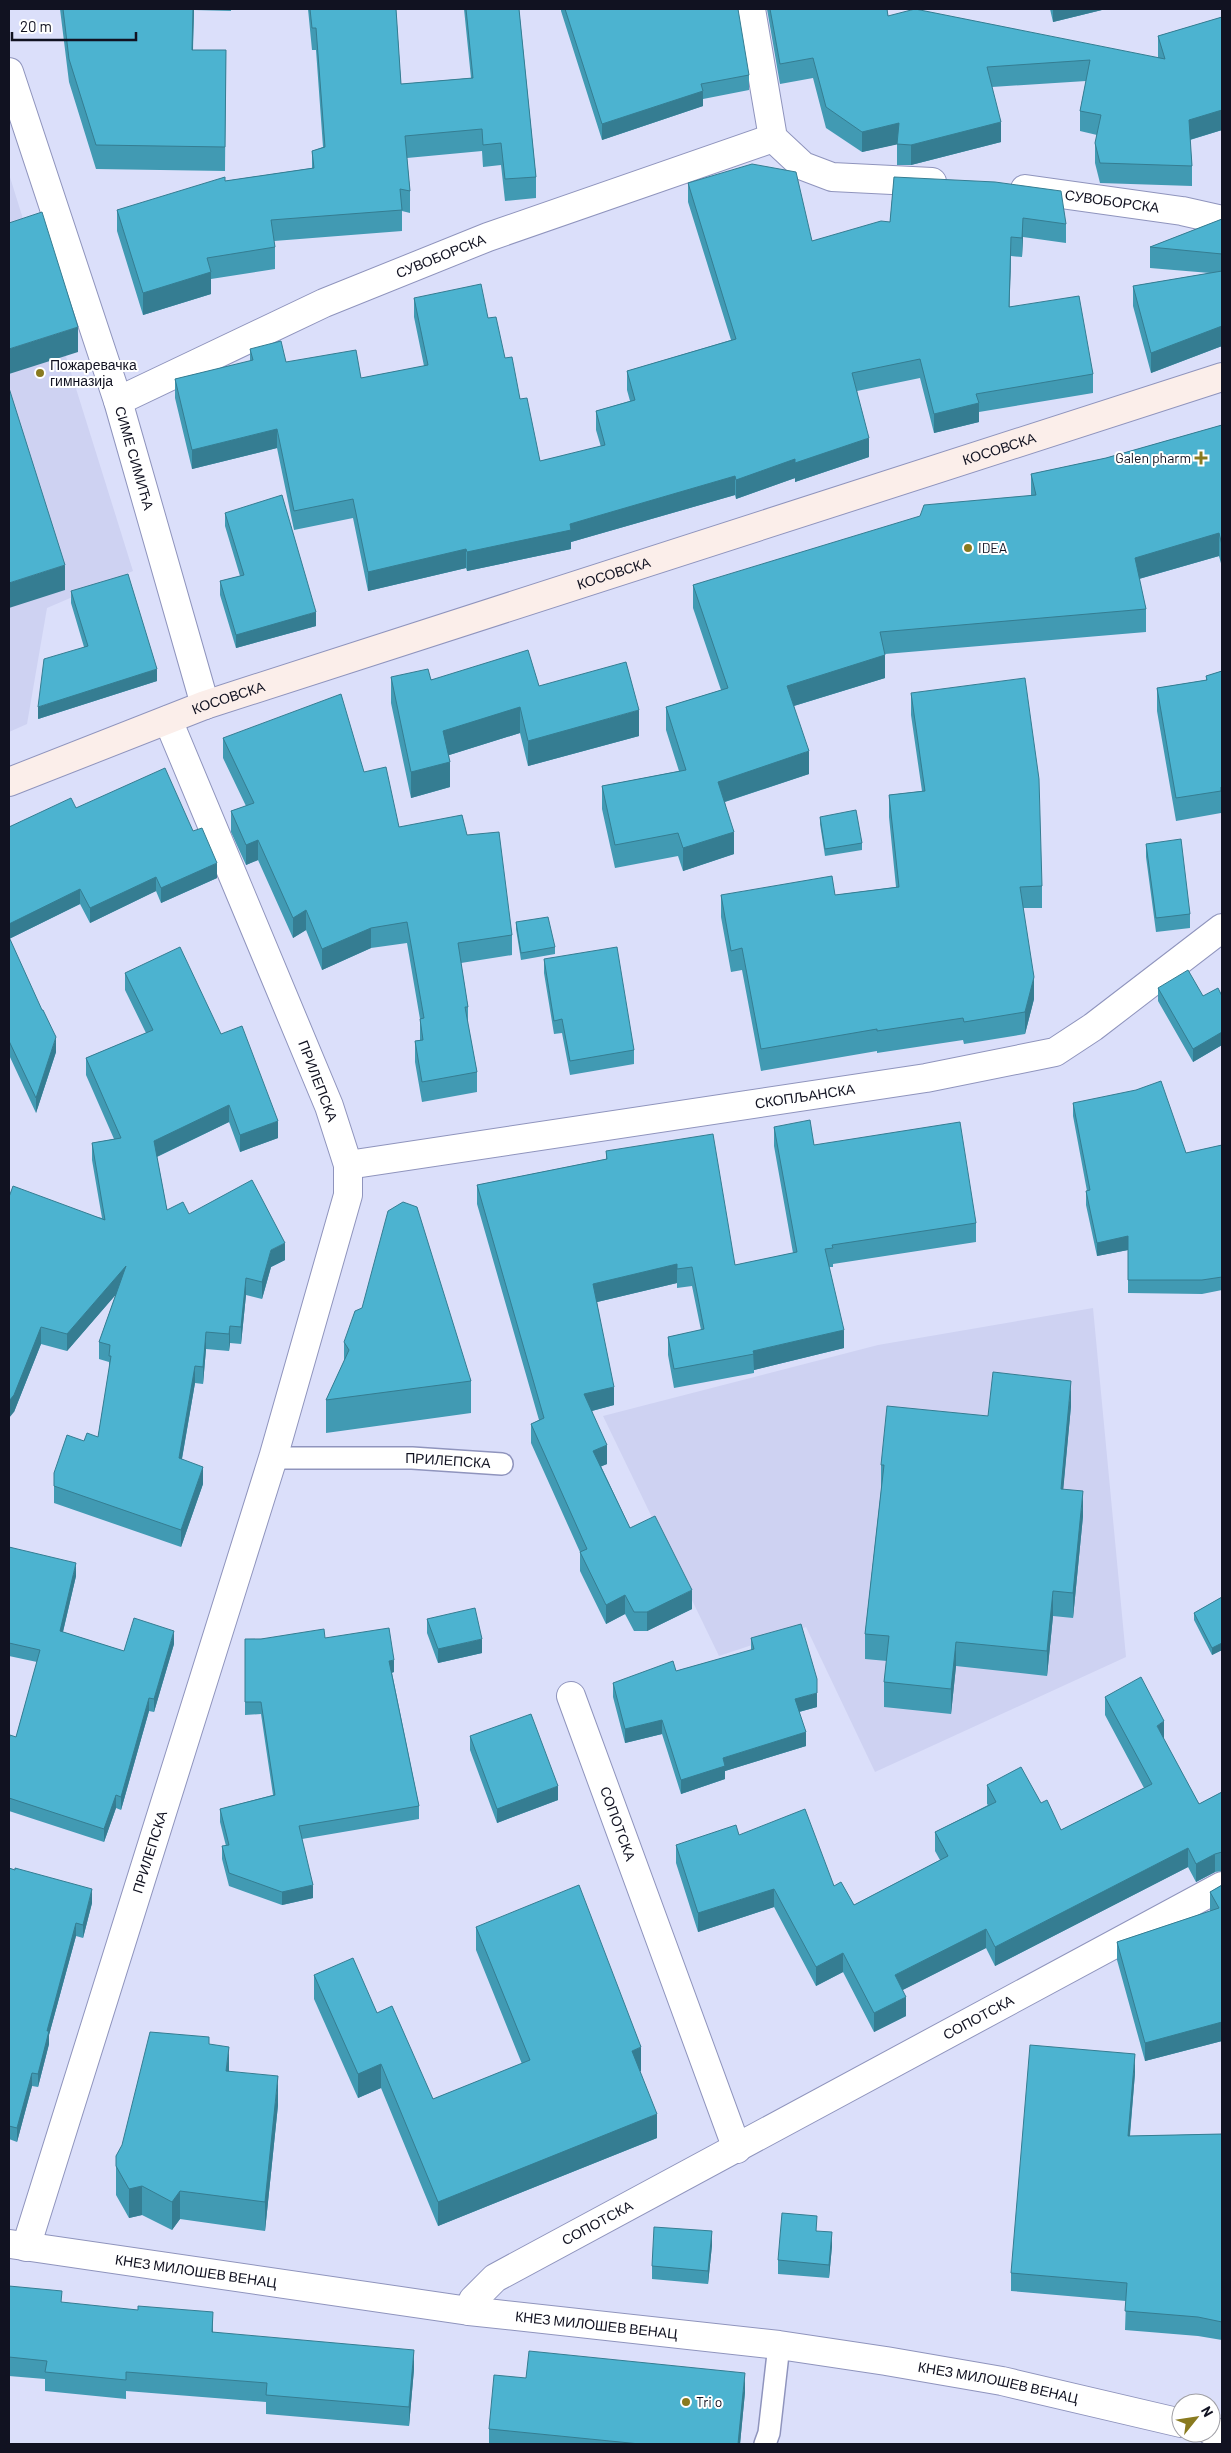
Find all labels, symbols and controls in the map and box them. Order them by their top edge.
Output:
scale bar [12,10,136,42]
text: 20 m [20,17,52,35]
street label: СУВОБОРСКА [1064,186,1161,216]
street label: СУВОБОРСКА [393,230,488,281]
place label: Пожаревачка гимназија [50,356,137,389]
marker: Пожаревачка гимназија [34,367,46,379]
street label: СИМЕ СИМИЋА [112,404,158,513]
street label: КОСОВСКА [960,428,1038,468]
place label: Galen pharm [1115,449,1191,466]
marker: Galen pharm [1195,452,1207,464]
place label: IDEA [978,539,1008,556]
marker: IDEA [962,542,974,554]
street label: КОСОВСКА [575,553,653,592]
street label: КОСОВСКА [189,677,268,717]
street label: ПРИЛЕПСКА [295,1038,342,1124]
street label: СКОПЉАНСКА [754,1080,857,1112]
street label: ПРИЛЕПСКА [405,1449,492,1471]
street label: СОПОТСКА [597,1784,640,1864]
street label: ПРИЛЕПСКА [128,1808,170,1895]
street label: СОПОТСКА [940,1991,1017,2043]
street label: СОПОТСКА [559,2196,636,2248]
street label: КНЕЗ МИЛОШЕВ ВЕНАЦ [114,2250,279,2291]
street label: КНЕЗ МИЛОШЕВ ВЕНАЦ [514,2307,679,2342]
street label: КНЕЗ МИЛОШЕВ ВЕНАЦ [917,2358,1081,2407]
place label: Tri o [696,2393,722,2410]
north arrow [1171,2393,1221,2443]
marker: Tri o [680,2396,692,2408]
text: N [1198,2403,1217,2420]

